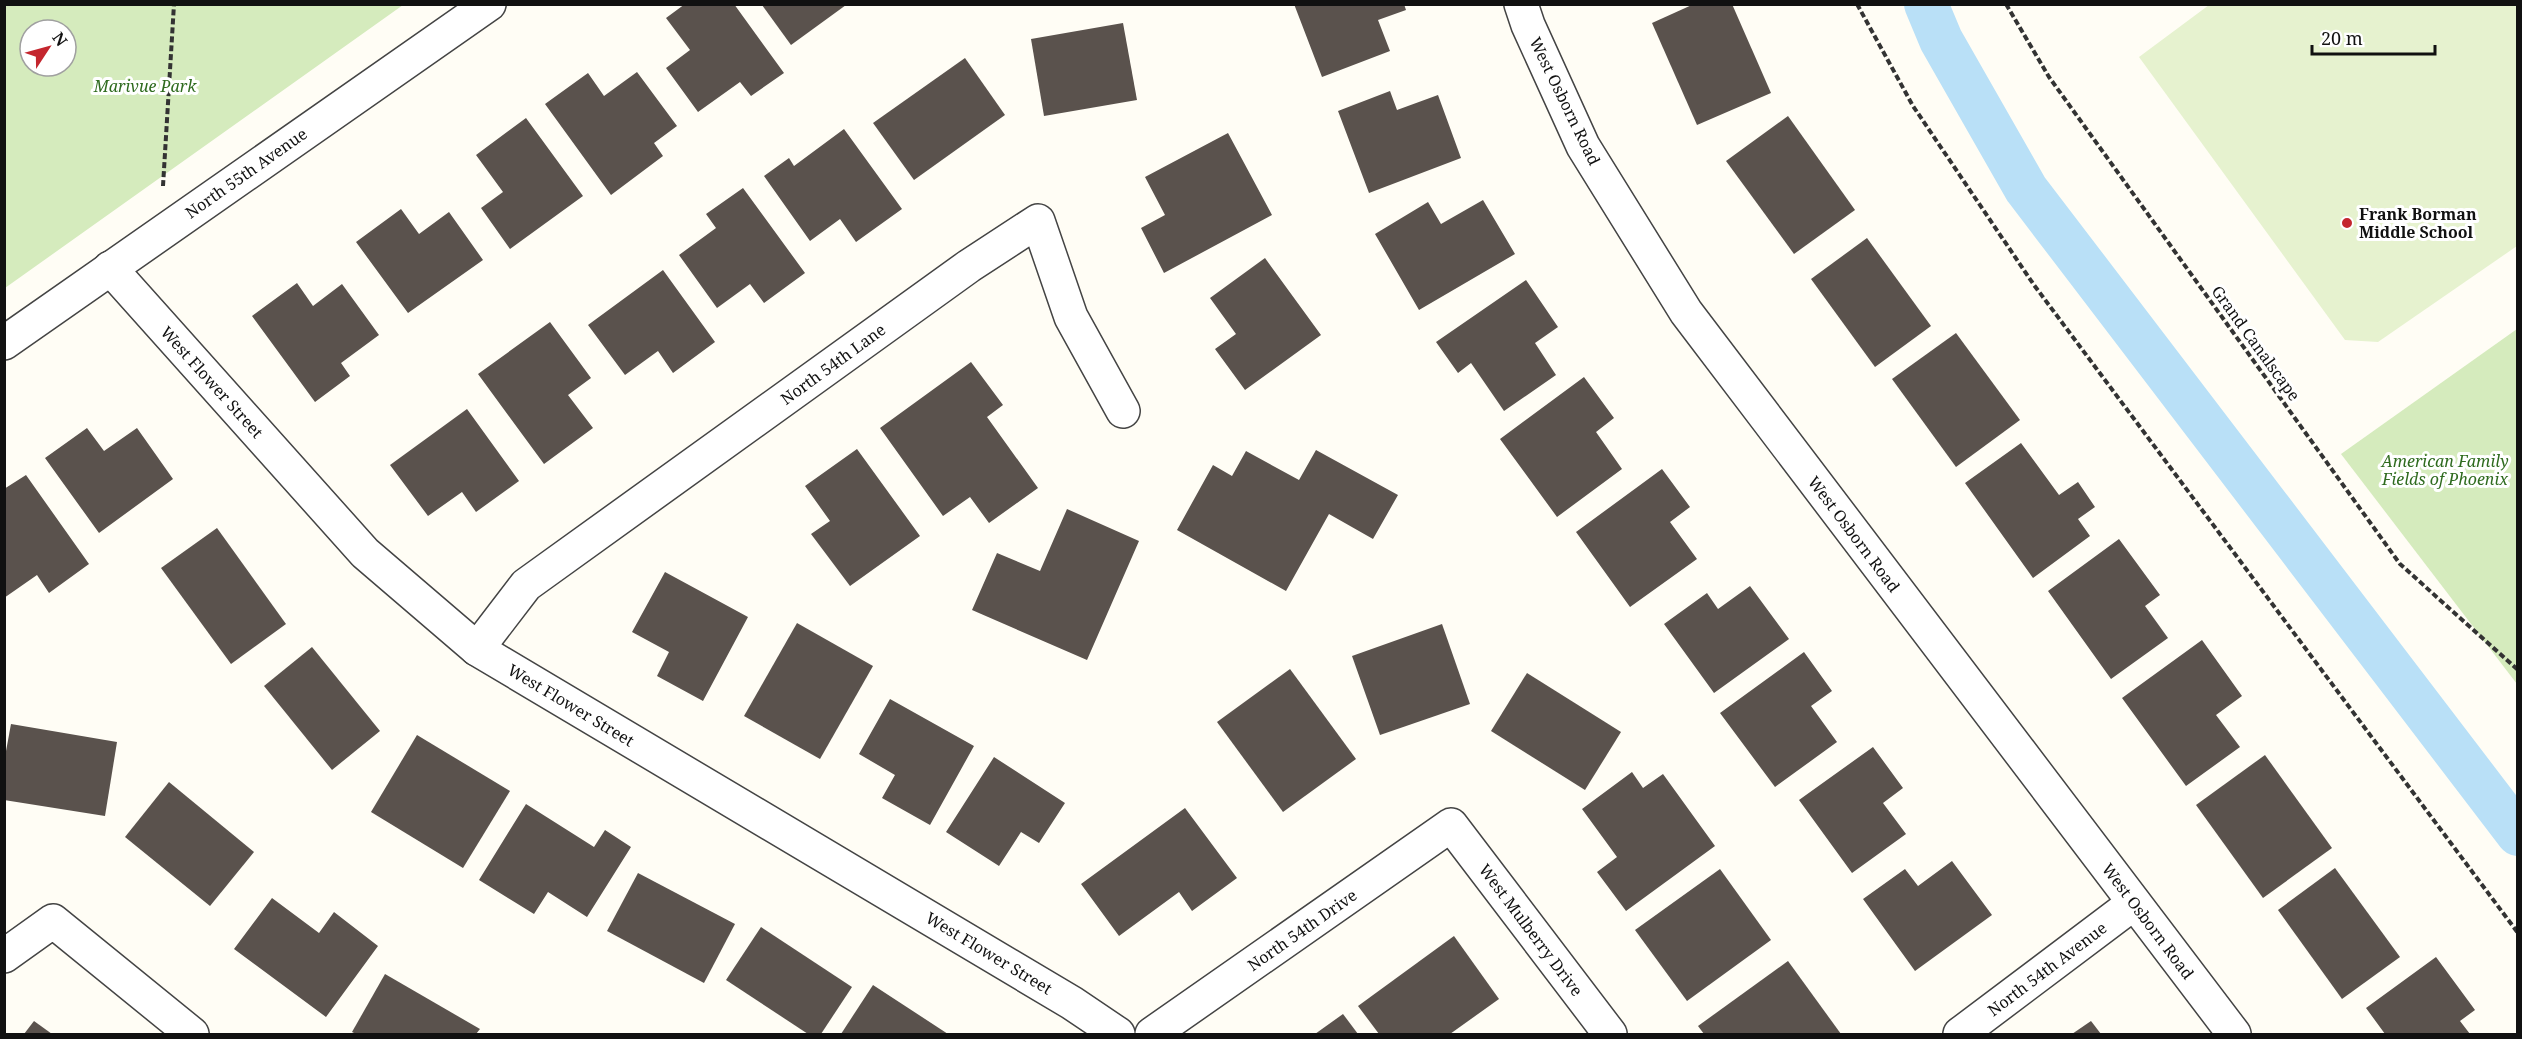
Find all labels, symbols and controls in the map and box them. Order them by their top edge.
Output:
north arrow [18,18,78,78]
scale bar [2312,18,2435,56]
text: 20 m [2321,26,2363,50]
text: N [48,28,73,51]
street label: West Osborn Road [1524,33,1606,169]
park label: Marivue Park [93,75,197,97]
street label: North 55th Avenue [181,123,311,223]
place label: Frank Borman Middle School [2359,203,2477,243]
marker: Frank Borman Middle School [2340,216,2354,230]
street label: Grand Canalscape [2207,281,2305,405]
street label: North 54th Lane [776,318,890,410]
street label: West Flower Street [156,321,268,443]
park label: American Family Fields of Phoenix [2380,450,2509,490]
street label: West Osborn Road [1803,471,1905,597]
street label: West Flower Street [504,659,639,752]
street label: West Osborn Road [2097,858,2199,984]
street label: West Mulberry Drive [1474,859,1588,1001]
street label: North 54th Drive [1243,884,1361,976]
street label: West Flower Street [922,907,1057,1000]
street label: North 54th Avenue [1983,917,2111,1021]

